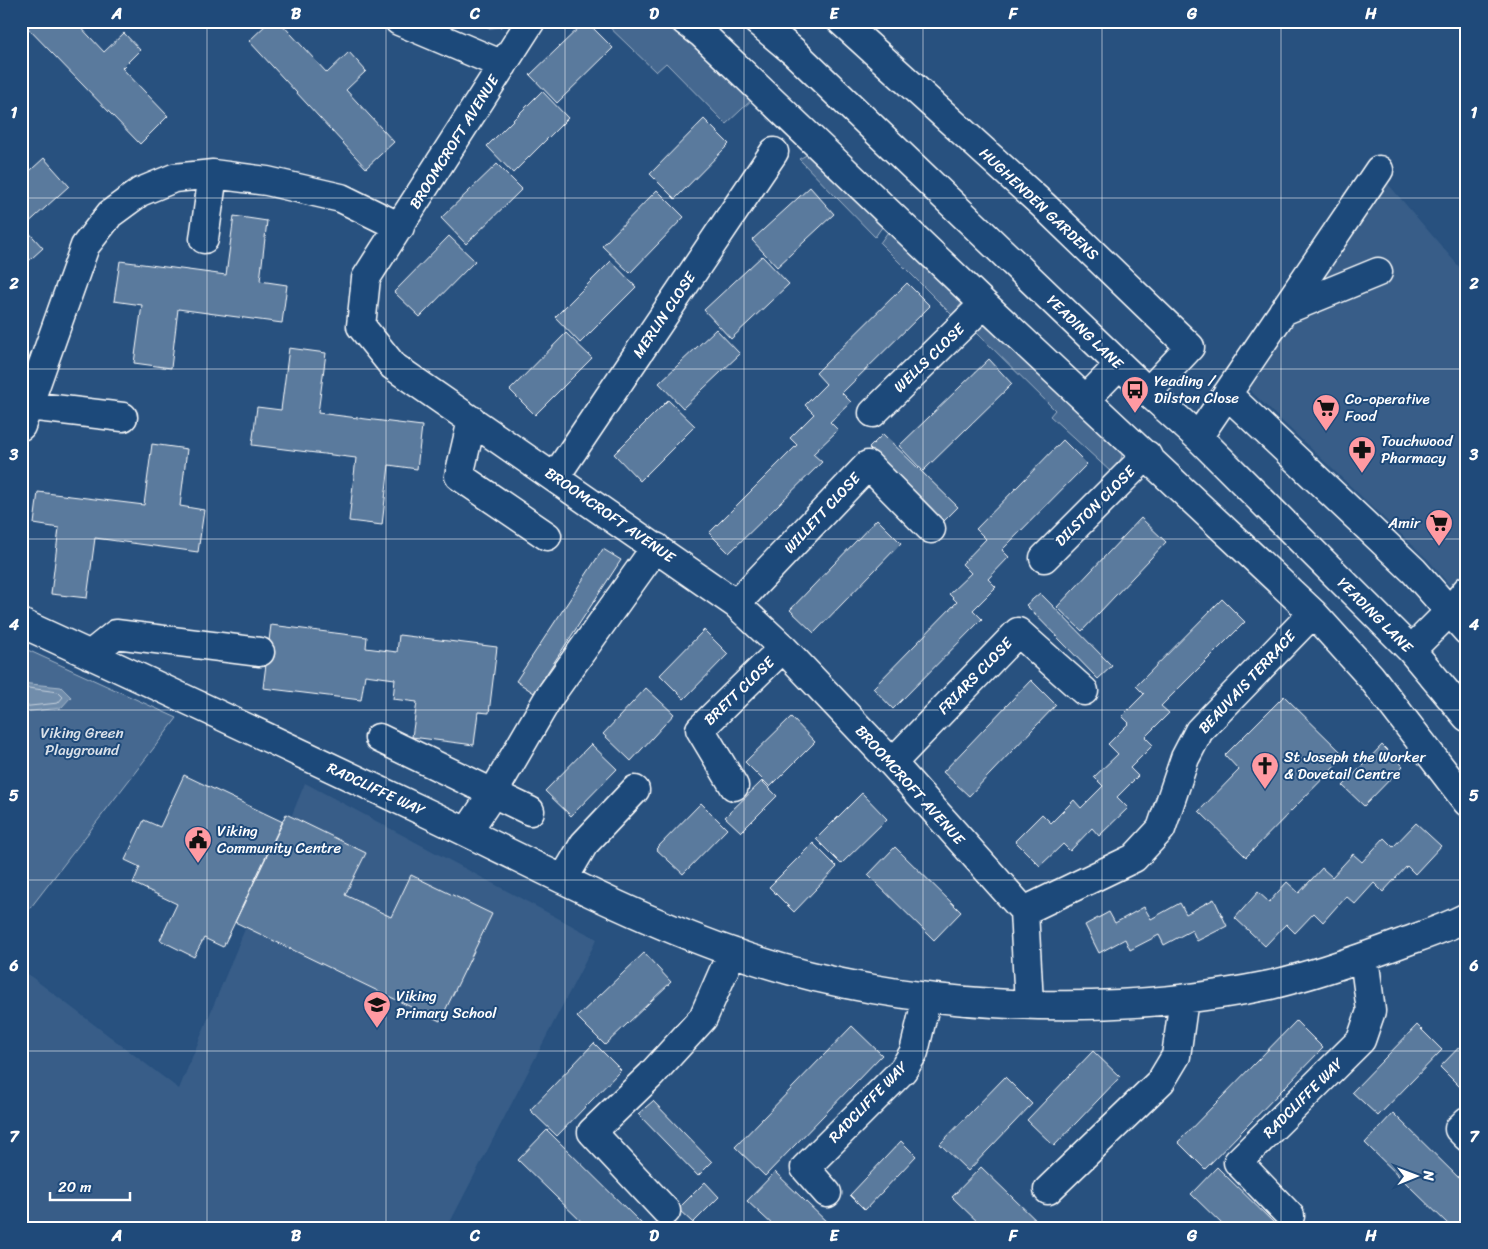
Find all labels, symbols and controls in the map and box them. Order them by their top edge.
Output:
text: A [111,0,122,28]
text: B [291,0,302,28]
text: C [469,0,481,28]
text: D [649,0,659,28]
text: E [830,0,840,28]
text: F [1008,0,1019,28]
text: G [1186,0,1198,28]
text: H [1364,0,1377,28]
street label: BROOMCROFT AVENUE [402,68,507,214]
text: 1 [11,98,18,127]
text: 1 [1471,98,1478,127]
street label: HUGHENDEN GARDENS [973,141,1105,267]
street label: MERLIN CLOSE [625,265,703,363]
text: 2 [8,269,19,298]
text: 2 [1468,269,1479,298]
street label: YEADING LANE [1040,288,1131,377]
street label: WELLS CLOSE [887,316,972,399]
place label: Yeading / Dilston Close [1154,368,1239,411]
bus stop icon: Yeading / Dilston Close [1120,375,1150,414]
place label: Co-operative Food [1345,386,1430,429]
supermarket icon: Co-operative Food [1311,393,1341,432]
place label: Touchwood Pharmacy [1381,428,1453,471]
pharmacy icon: Touchwood Pharmacy [1347,435,1377,474]
text: 3 [9,440,19,469]
text: 3 [1469,440,1479,469]
street label: DILSTON CLOSE [1048,458,1143,553]
street label: BROOMCROFT AVENUE [539,460,682,571]
street label: WILLETT CLOSE [777,465,868,560]
supermarket icon: Amir [1424,508,1454,547]
place label: Amir [1387,510,1421,536]
street label: YEADING LANE [1331,571,1420,660]
text: 4 [8,610,19,639]
text: 4 [1468,610,1479,639]
street label: BEAUVAIS TERRACE [1192,623,1303,740]
street label: FRIARS CLOSE [931,630,1020,721]
street label: BRETT CLOSE [697,649,782,732]
street label: BROOMCROFT AVENUE [849,719,972,852]
park label: Viking Green Playground [40,720,124,763]
place label: St Joseph the Worker & Dovetail Centre [1284,744,1426,787]
church icon: St Joseph the Worker & Dovetail Centre [1250,751,1280,790]
street label: RADCLIFFE WAY [323,755,430,823]
text: 5 [9,781,19,810]
text: 5 [1469,781,1479,810]
place label: Viking Community Centre [217,818,342,861]
public building icon: Viking Community Centre [183,825,213,864]
text: 6 [8,951,19,980]
text: 6 [1468,951,1479,980]
place label: Viking Primary School [396,983,497,1026]
school or university icon: Viking Primary School [362,990,392,1029]
street label: RADCLIFFE WAY [1256,1051,1350,1145]
street label: RADCLIFFE WAY [822,1055,914,1149]
text: 7 [9,1122,20,1151]
text: 7 [1469,1122,1480,1151]
north arrow [1390,1152,1440,1202]
scale bar [50,1169,130,1201]
text: N [1416,1170,1441,1181]
text: 20 m [58,1174,92,1200]
text: A [111,1221,122,1249]
text: B [291,1221,302,1249]
text: C [469,1221,481,1249]
text: D [649,1221,659,1249]
text: E [830,1221,840,1249]
text: F [1008,1221,1019,1249]
text: G [1186,1221,1198,1249]
text: H [1364,1221,1377,1249]

